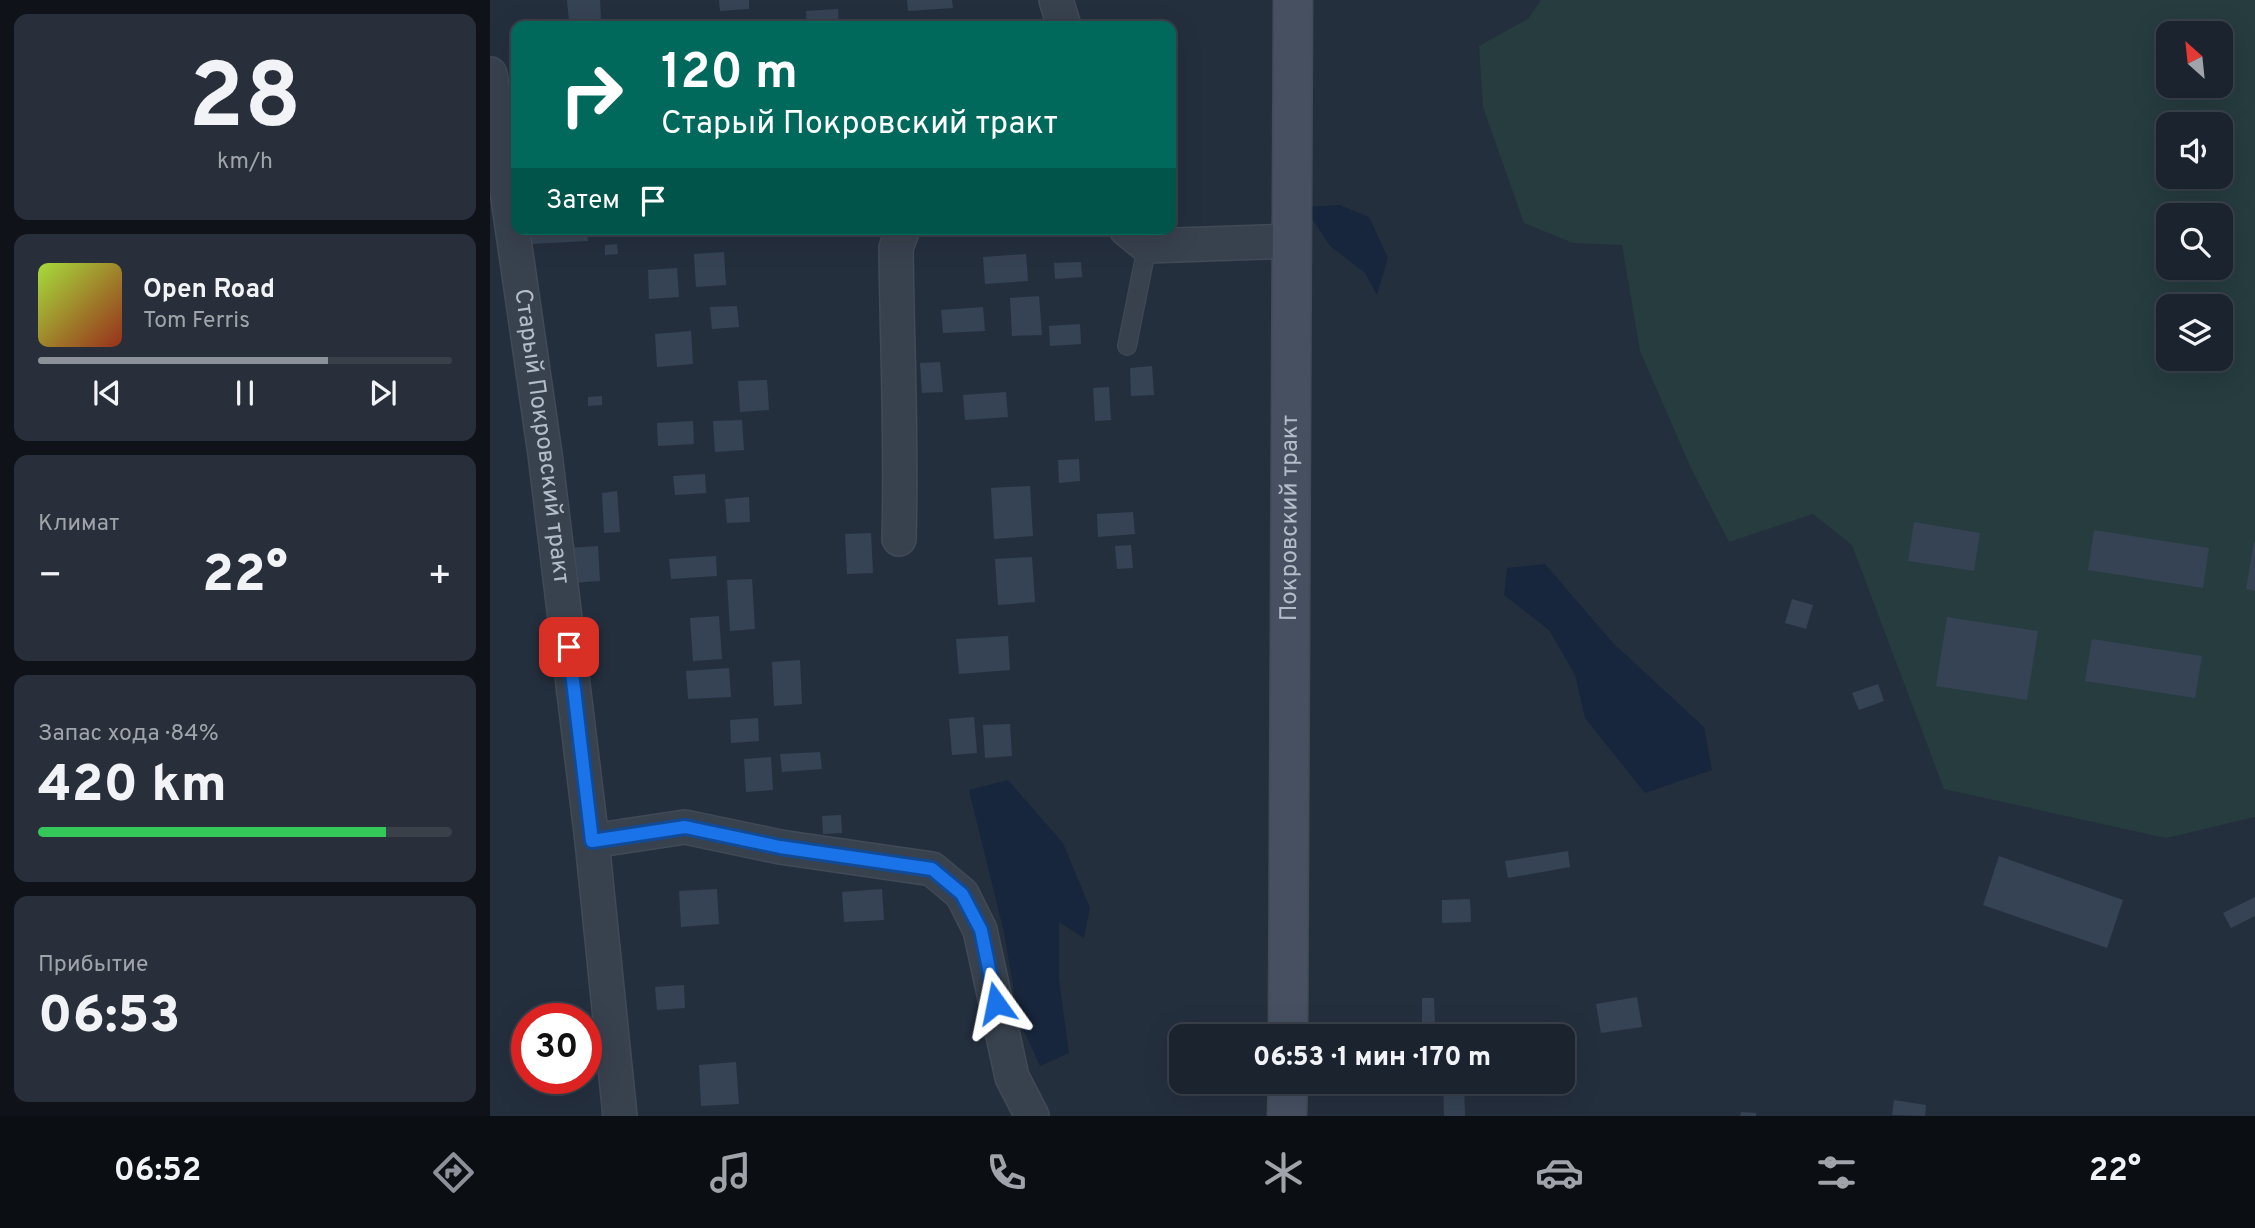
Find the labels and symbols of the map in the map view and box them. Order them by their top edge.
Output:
north arrow [2156,21,2233,98]
street label: Старый Покровский тракт [506,287,576,586]
street label: Покровский тракт [1275,415,1306,621]
pin [539,617,599,677]
position arrow [959,966,1033,1040]
speed limit sign: 30 [511,1003,602,1094]

